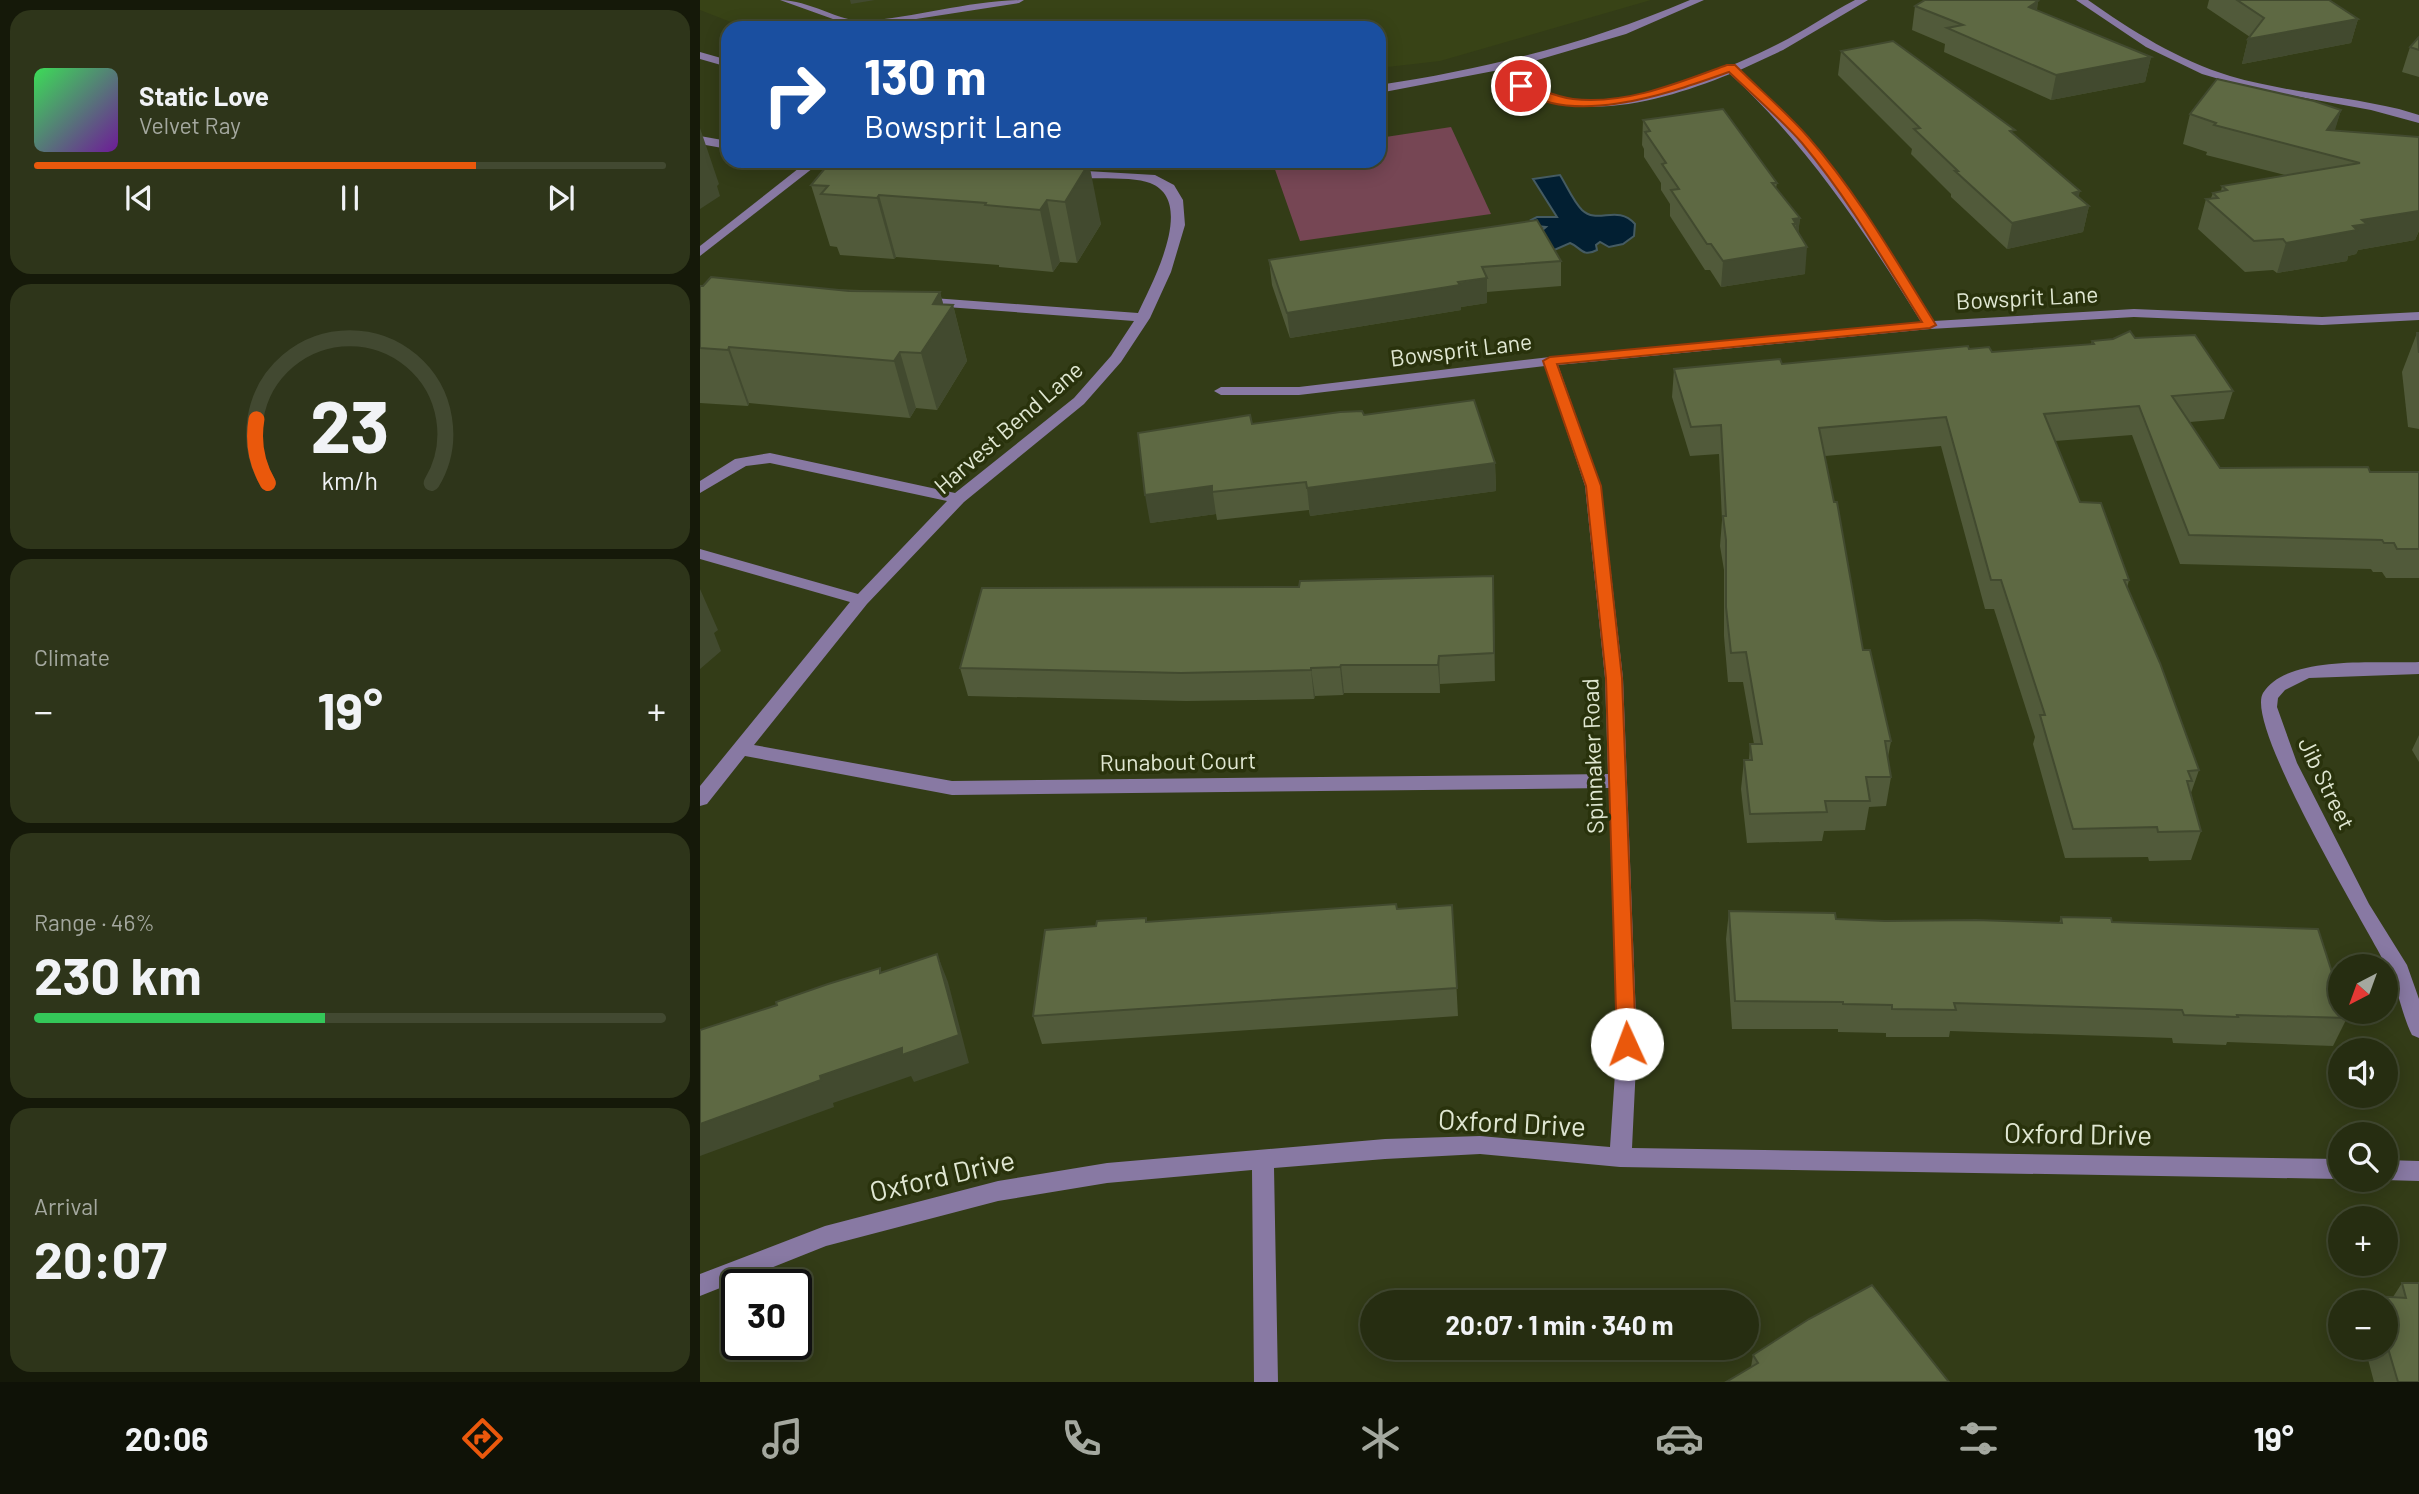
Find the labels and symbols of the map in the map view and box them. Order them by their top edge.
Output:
pin [1491,56,1551,116]
street label: Bowsprit Lane [1955,279,2099,315]
street label: Bowsprit Lane [1388,326,1534,372]
street label: Harvest Bend Lane [928,355,1088,499]
street label: Spinnaker Road [1575,678,1609,834]
street label: Jib Street [2293,732,2361,834]
street label: Runabout Court [1099,746,1257,776]
north arrow [2328,954,2398,1024]
position arrow [1590,1007,1664,1081]
street label: Oxford Drive [1437,1101,1587,1143]
street label: Oxford Drive [2004,1115,2152,1151]
street label: Oxford Drive [866,1142,1018,1208]
speed limit sign: 30 [721,1269,812,1360]

